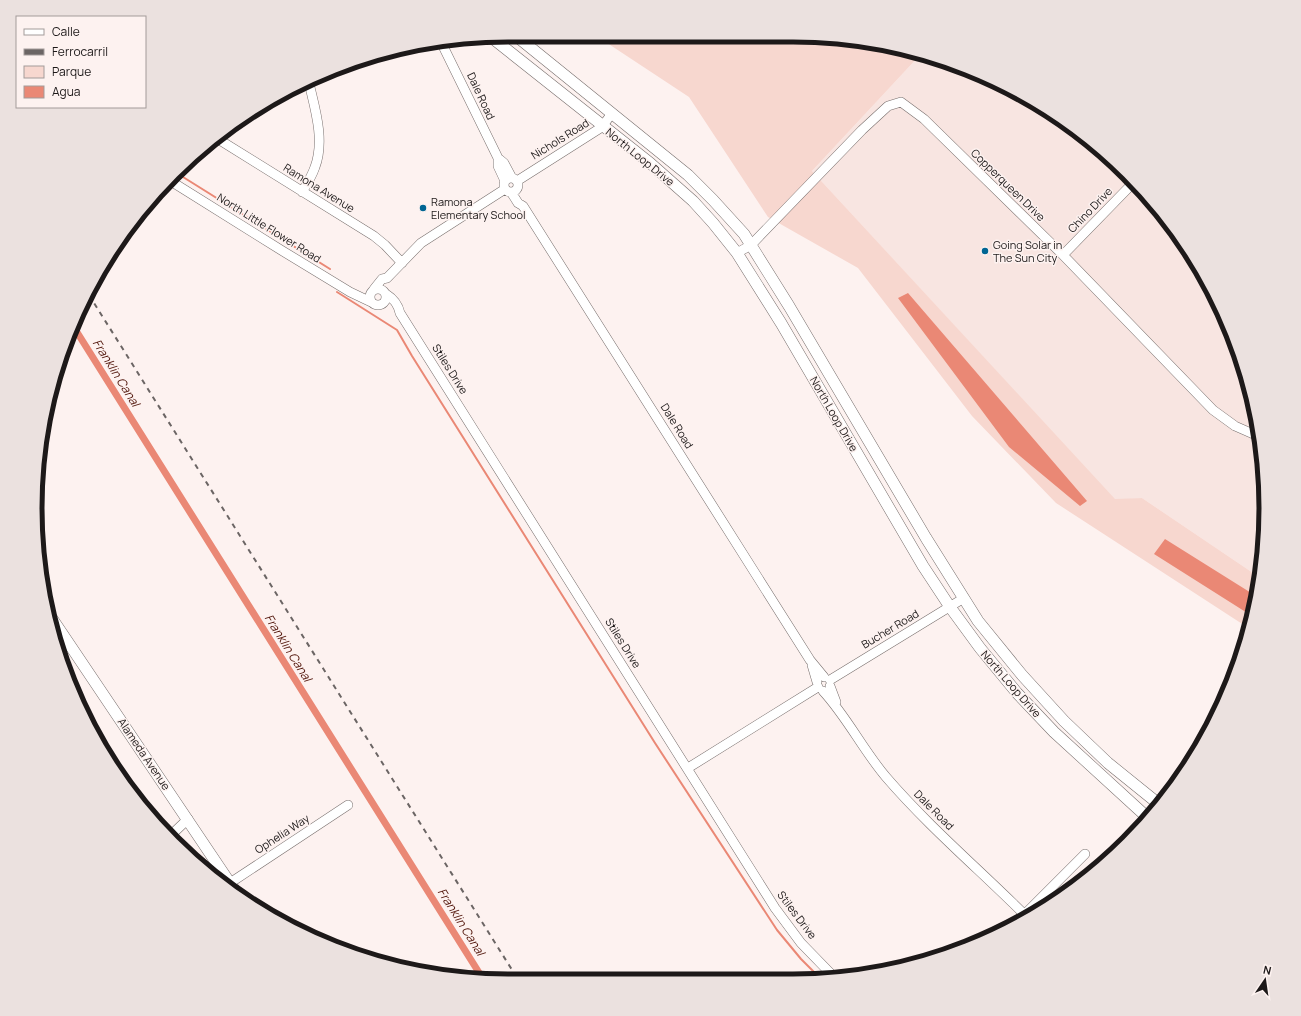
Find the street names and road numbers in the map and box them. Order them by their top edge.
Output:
street label: Dale Road [464,70,499,122]
street label: Nichols Road [528,115,592,162]
street label: North Loop Drive [603,124,678,189]
street label: Copperqueen Drive [968,145,1049,224]
street label: Ramona Avenue [281,160,358,216]
street label: Chino Drive [1064,183,1116,236]
street label: North Little Flower Road [214,189,324,266]
street label: Stiles Drive [429,341,472,397]
street label: North Loop Drive [807,374,862,454]
street label: Dale Road [658,400,697,451]
street label: Bucher Road [858,606,921,652]
street label: Stiles Drive [602,615,645,671]
street label: North Loop Drive [978,647,1045,721]
street label: Alameda Avenue [115,715,174,793]
street label: Dale Road [911,786,958,833]
street label: Ophelia Way [252,810,312,857]
street label: Stiles Drive [774,888,821,942]

